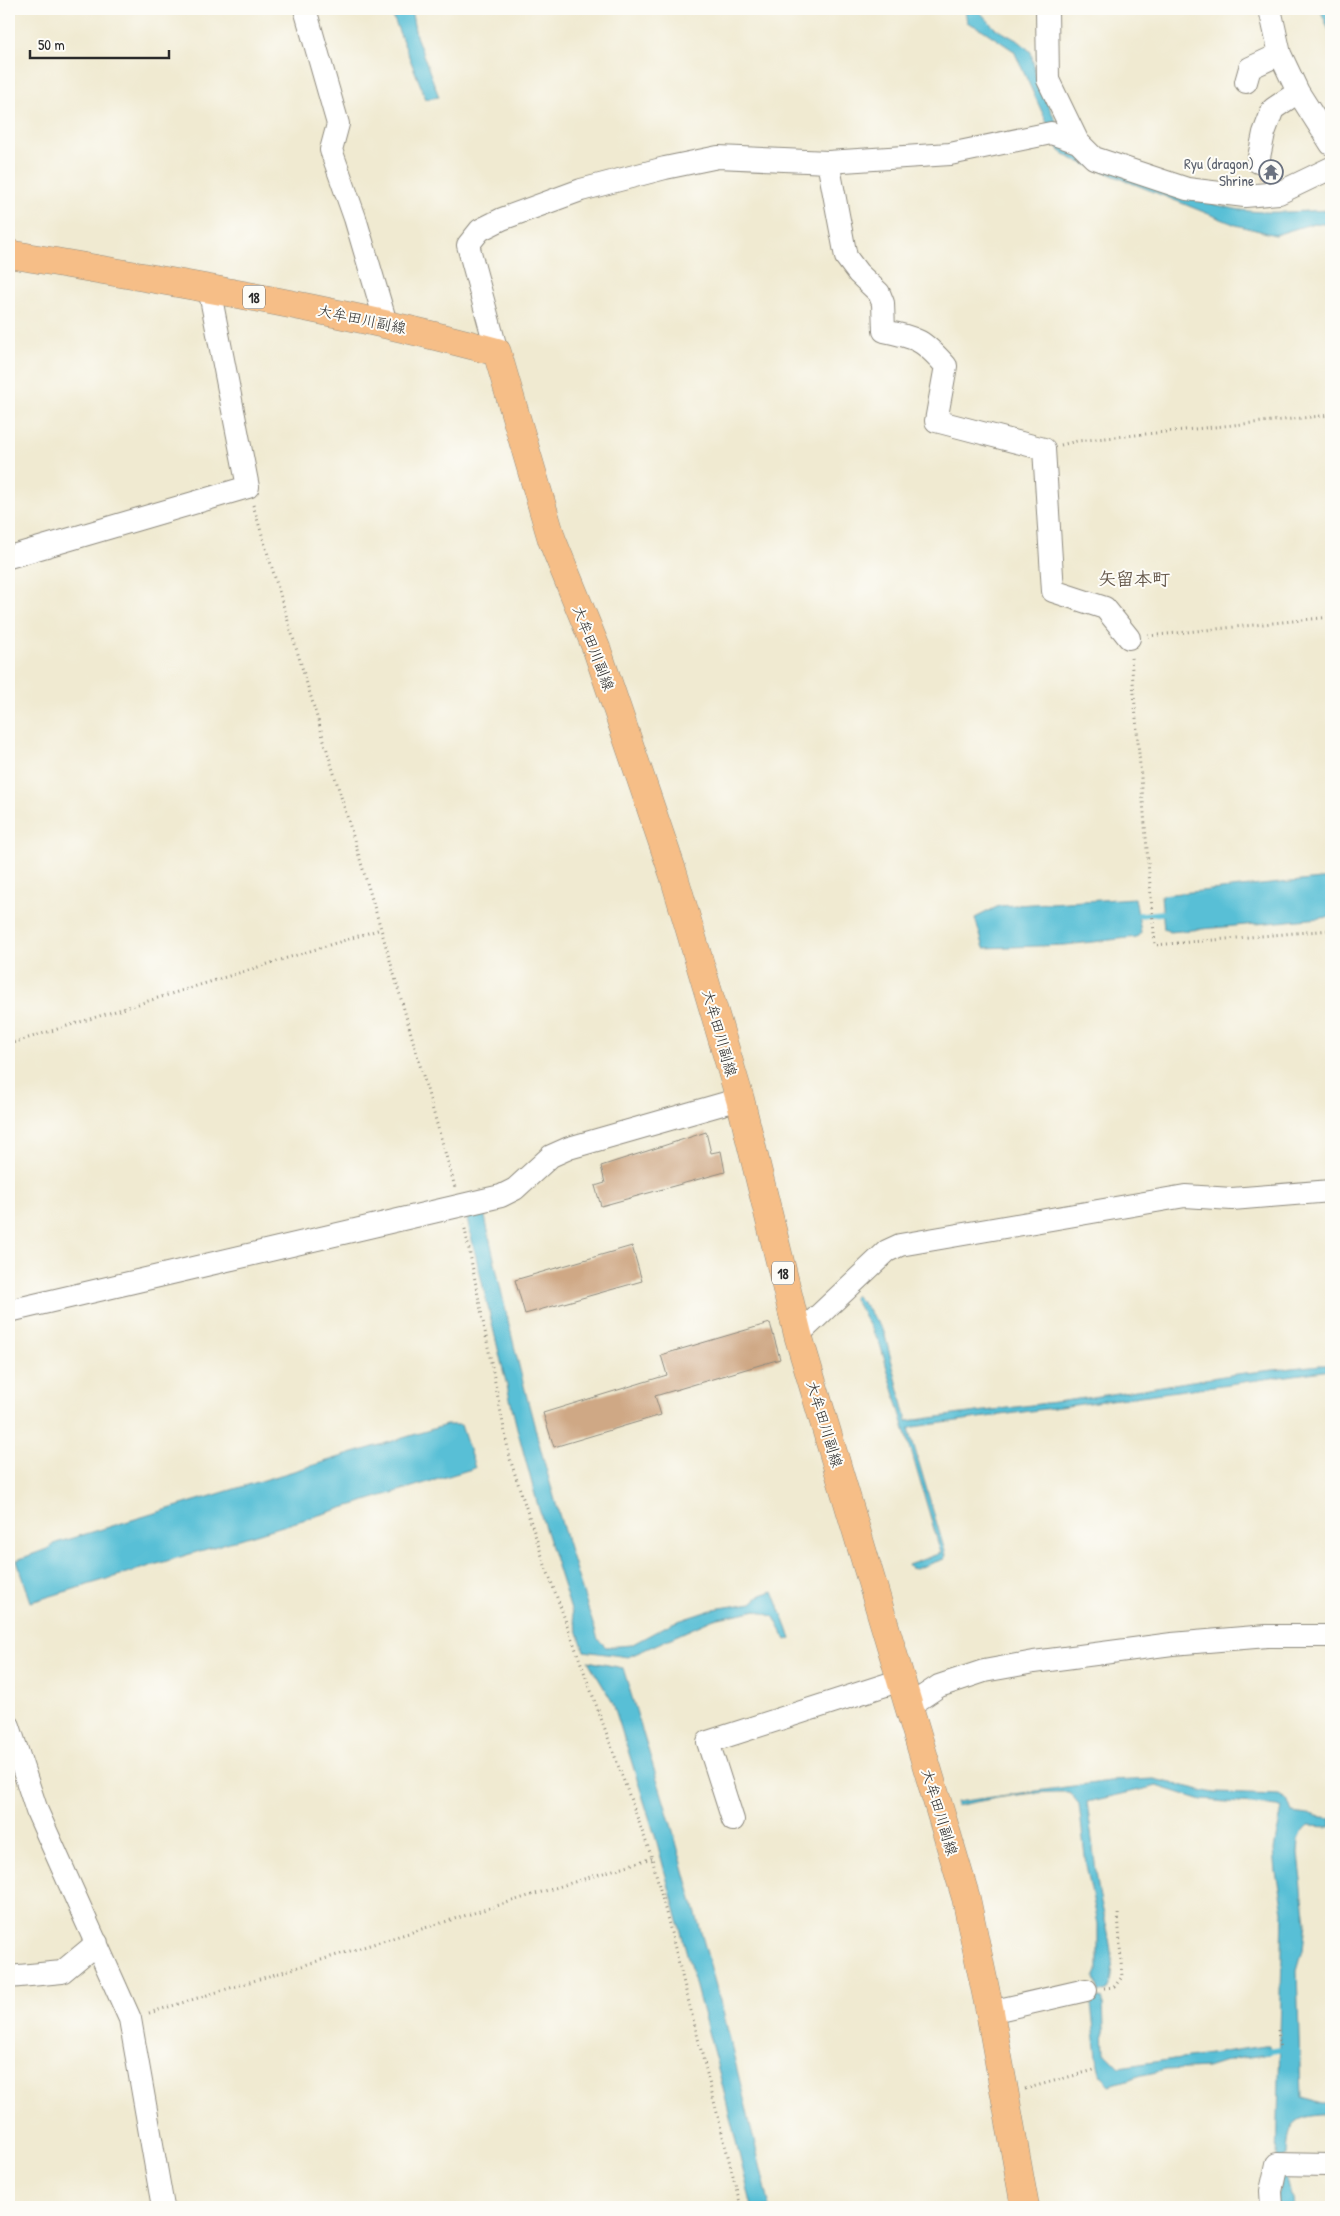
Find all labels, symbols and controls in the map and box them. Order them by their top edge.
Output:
scale bar [30,28,169,60]
text: 50 m [38,34,65,55]
place label: Ryu (dragon) Shrine [1184,153,1254,191]
temple icon: Ryu (dragon) Shrine [1258,159,1284,185]
road number: 18 [243,286,265,308]
street label: 大牟田川副線 [316,299,408,339]
district label: 矢留本町 [1098,566,1170,591]
street label: 大牟田川副線 [568,602,620,694]
street label: 大牟田川副線 [698,987,742,1079]
road number: 18 [772,1262,794,1284]
street label: 大牟田川副線 [802,1378,848,1470]
street label: 大牟田川副線 [917,1766,963,1858]

